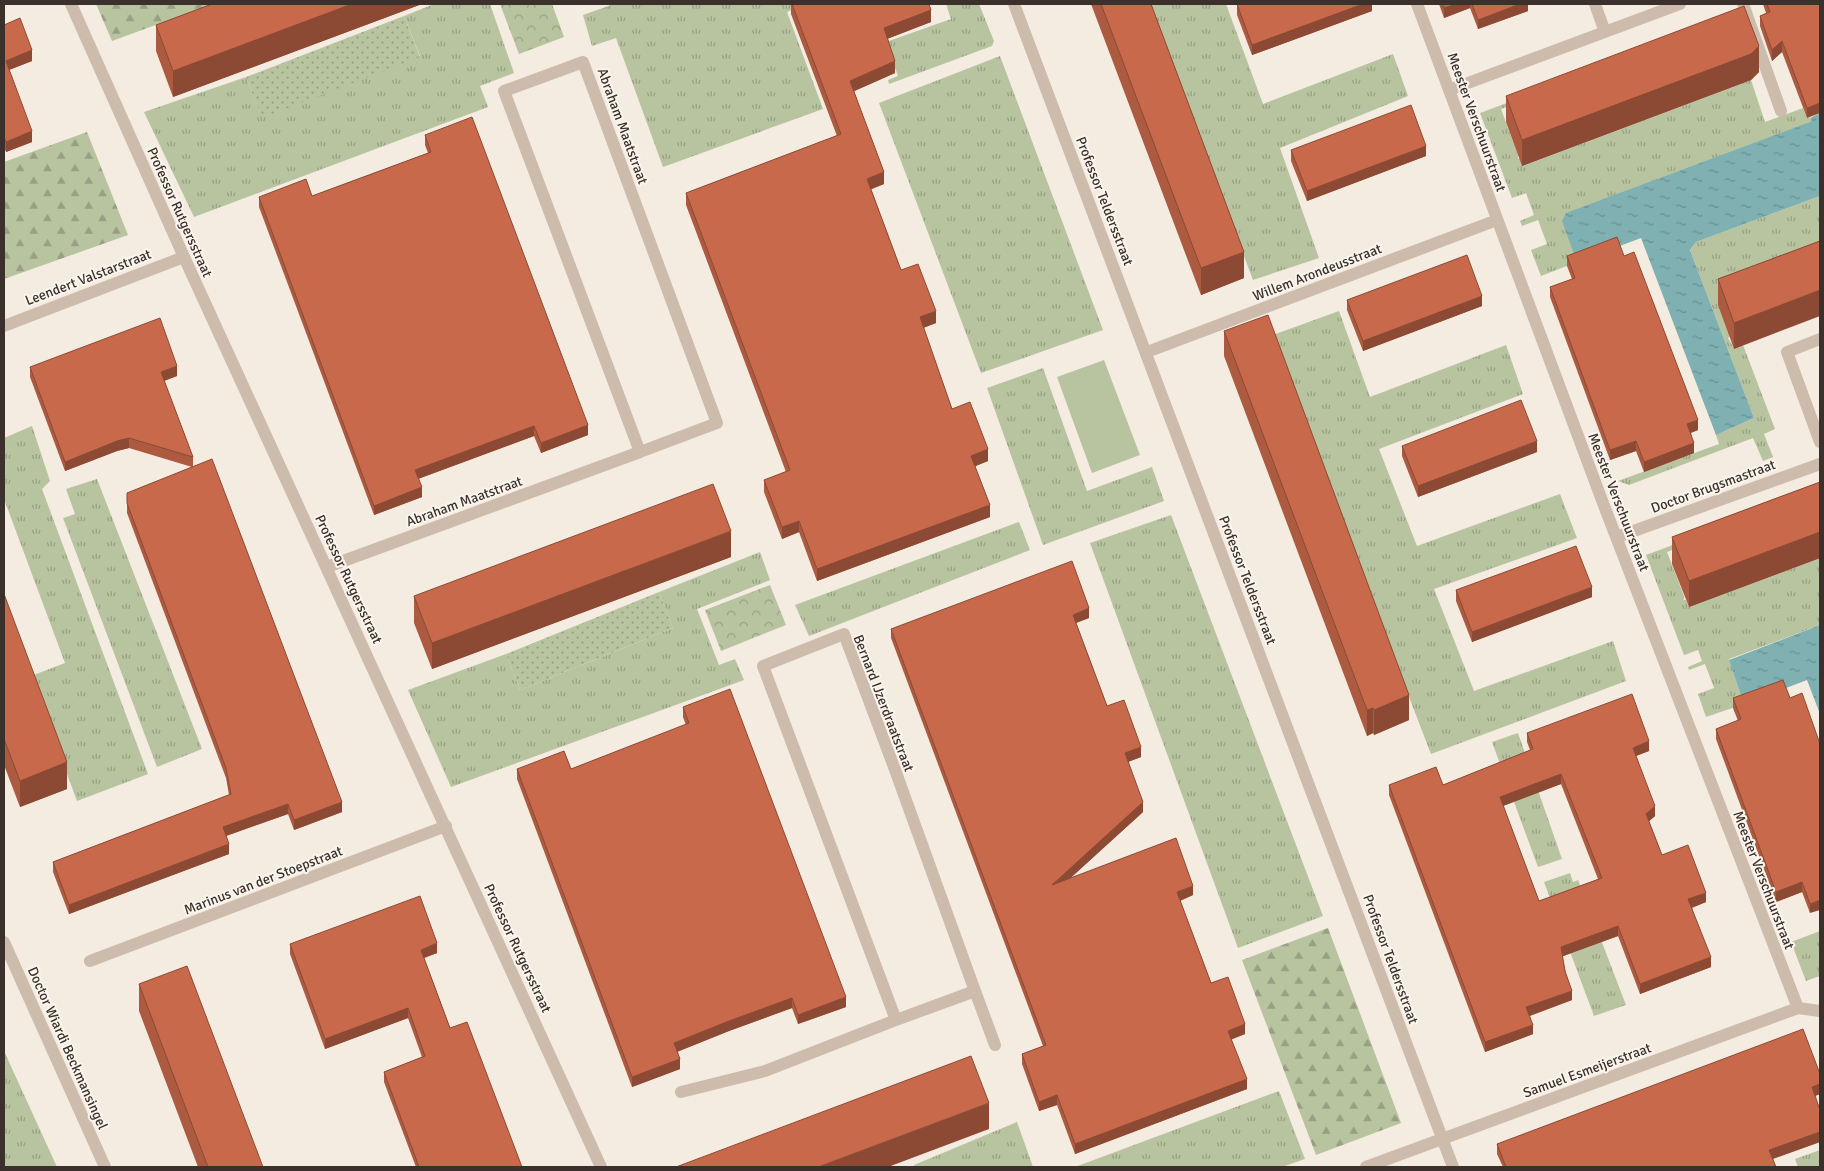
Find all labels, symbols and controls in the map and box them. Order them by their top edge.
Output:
street label: Meester Verschuurstraat [1443,50,1510,194]
street label: Abraham Maatstraat [594,66,651,187]
street label: Professor Teldersstraat [1072,134,1137,268]
street label: Professor Rutgersstraat [143,145,216,280]
street label: Willem Arondeusstraat [1250,240,1384,305]
street label: Leendert Valstarstraat [23,246,154,309]
street label: Meester Verschuurstraat [1584,431,1653,574]
street label: Doctor Brugsmastraat [1649,456,1778,517]
street label: Abraham Maatstraat [404,473,525,530]
street label: Professor Rutgersstraat [311,512,386,647]
street label: Professor Teldersstraat [1215,513,1280,647]
street label: Bernard IJzerdraatstraat [850,632,918,774]
street label: Meester Verschuurstraat [1729,809,1798,952]
street label: Marinus van der Stoepstraat [182,842,345,919]
street label: Professor Rutgersstraat [480,881,555,1016]
street label: Professor Teldersstraat [1359,892,1422,1026]
street label: Doctor Wiardi Beckmansingel [24,964,111,1132]
street label: Samuel Esmeijerstraat [1521,1039,1654,1102]

